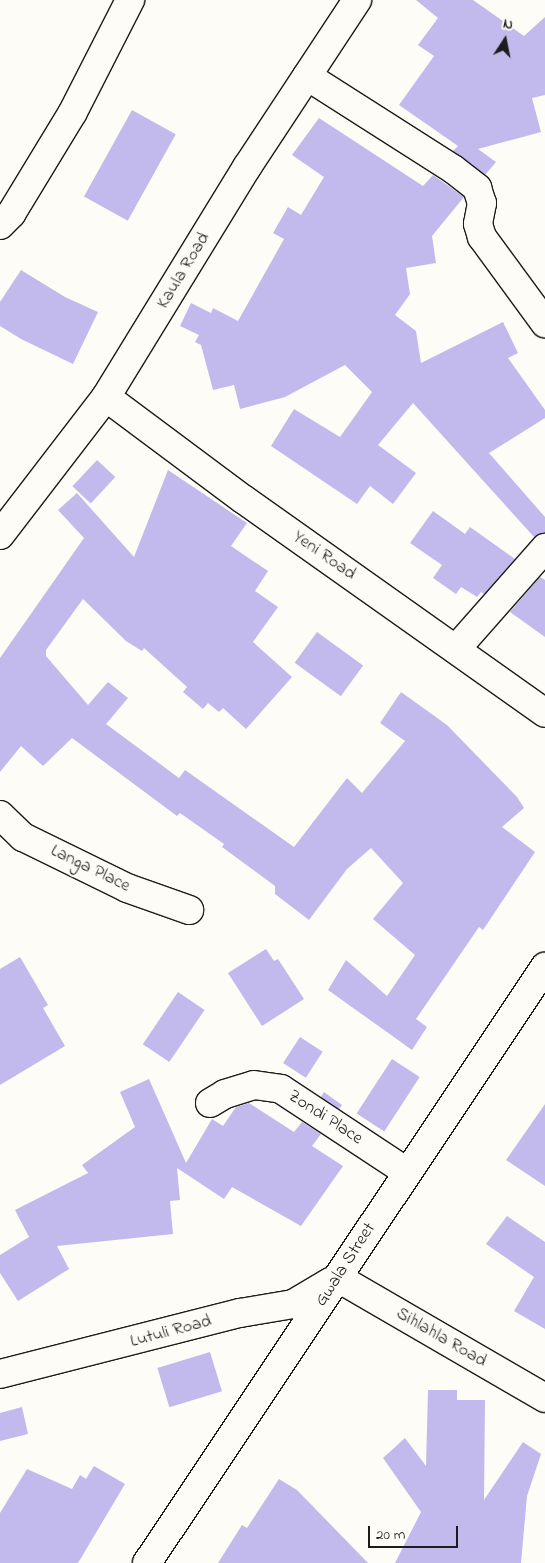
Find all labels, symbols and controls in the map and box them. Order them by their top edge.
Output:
text: N [501,14,515,36]
north arrow [480,15,530,65]
street label: Kaula Road [153,229,215,313]
street label: Yeni Road [288,526,360,586]
street label: Langa Place [47,841,133,897]
street label: Zondi Place [284,1086,366,1150]
street label: Gwala Street [311,1219,381,1311]
street label: Sihlahla Road [392,1303,490,1373]
street label: Lutuli Road [128,1311,214,1353]
scale bar [370,1516,460,1548]
text: 20 m [376,1524,405,1546]

